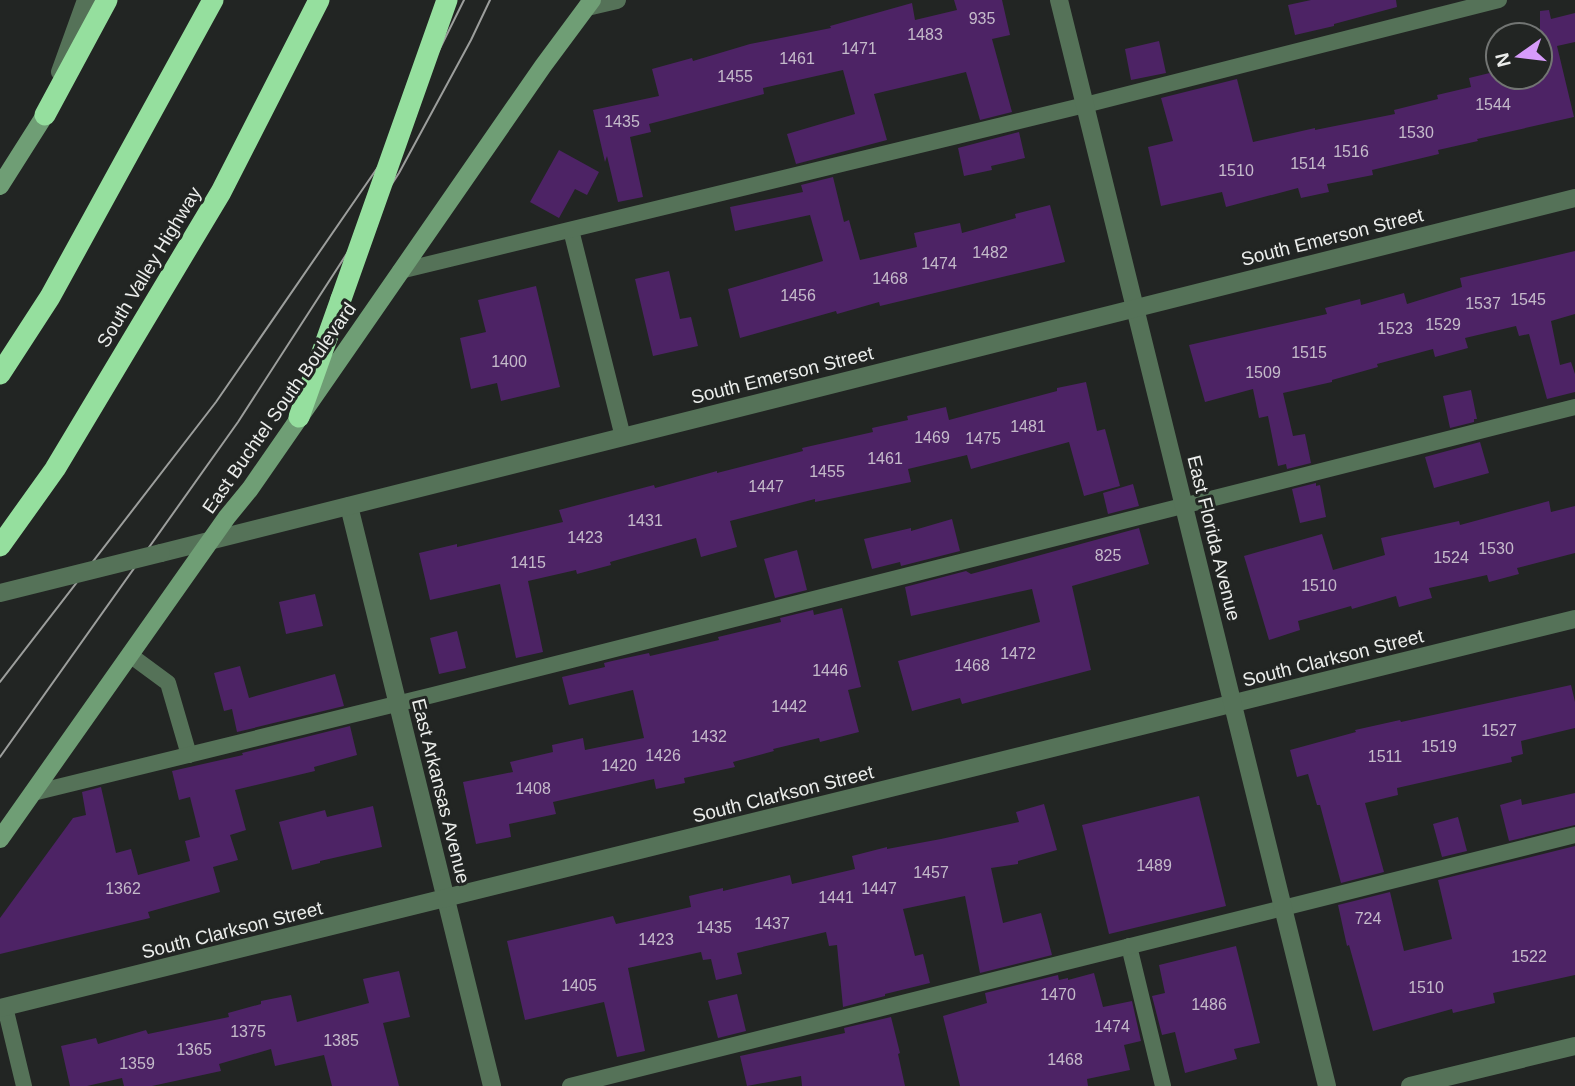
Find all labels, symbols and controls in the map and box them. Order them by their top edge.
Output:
house number: 935 [969,10,995,27]
north arrow [1484,21,1554,91]
house number: 1483 [907,26,943,43]
house number: 1471 [841,40,877,57]
house number: 1461 [779,50,815,67]
text: N [1491,51,1515,69]
house number: 1455 [717,68,753,85]
house number: 1544 [1475,96,1511,113]
house number: 1435 [604,113,640,130]
house number: 1530 [1398,124,1434,141]
house number: 1516 [1333,143,1369,160]
house number: 1514 [1290,155,1326,172]
house number: 1510 [1218,162,1254,179]
street label: South Valley Highway [93,183,205,351]
street label: South Emerson Street [1239,204,1426,270]
house number: 1482 [972,244,1008,261]
house number: 1474 [921,255,957,272]
house number: 1468 [872,270,908,287]
house number: 1456 [780,287,816,304]
house number: 1545 [1510,291,1546,308]
house number: 1537 [1465,295,1501,312]
street label: East Buchtel South Boulevard [198,299,360,517]
house number: 1529 [1425,316,1461,333]
house number: 1523 [1377,320,1413,337]
street label: South Emerson Street [689,342,876,408]
house number: 1515 [1291,344,1327,361]
house number: 1400 [491,353,527,370]
house number: 1509 [1245,364,1281,381]
house number: 1481 [1010,418,1046,435]
house number: 1469 [914,429,950,446]
house number: 1475 [965,430,1001,447]
house number: 1461 [867,450,903,467]
street label: East Florida Avenue [1183,453,1245,623]
house number: 1455 [809,463,845,480]
house number: 1447 [748,478,784,495]
house number: 1431 [627,512,663,529]
house number: 1423 [567,529,603,546]
house number: 1530 [1478,540,1514,557]
house number: 825 [1095,547,1121,564]
house number: 1524 [1433,549,1469,566]
house number: 1415 [510,554,546,571]
house number: 1510 [1301,577,1337,594]
street label: South Clarkson Street [1240,625,1426,691]
house number: 1472 [1000,645,1036,662]
house number: 1468 [954,657,990,674]
house number: 1446 [812,662,848,679]
street label: East Arkansas Avenue [408,696,474,886]
house number: 1442 [771,698,807,715]
house number: 1527 [1481,722,1517,739]
house number: 1432 [691,728,727,745]
house number: 1519 [1421,738,1457,755]
house number: 1426 [645,747,681,764]
house number: 1511 [1368,748,1402,765]
house number: 1420 [601,757,637,774]
street label: South Clarkson Street [690,761,876,827]
house number: 1408 [515,780,551,797]
house number: 1489 [1136,857,1172,874]
house number: 1457 [913,864,949,881]
house number: 1362 [105,880,141,897]
house number: 1447 [861,880,897,897]
house number: 1441 [818,889,854,906]
street label: South Clarkson Street [139,897,325,963]
house number: 724 [1355,910,1381,927]
house number: 1437 [754,915,790,932]
house number: 1435 [696,919,732,936]
house number: 1423 [638,931,674,948]
house number: 1522 [1511,948,1547,965]
house number: 1405 [561,977,597,994]
house number: 1510 [1408,979,1444,996]
house number: 1470 [1040,986,1076,1003]
house number: 1486 [1191,996,1227,1013]
house number: 1474 [1094,1018,1130,1035]
house number: 1375 [230,1023,266,1040]
house number: 1385 [323,1032,359,1049]
house number: 1365 [176,1041,212,1058]
house number: 1468 [1047,1051,1083,1068]
house number: 1359 [119,1055,155,1072]

